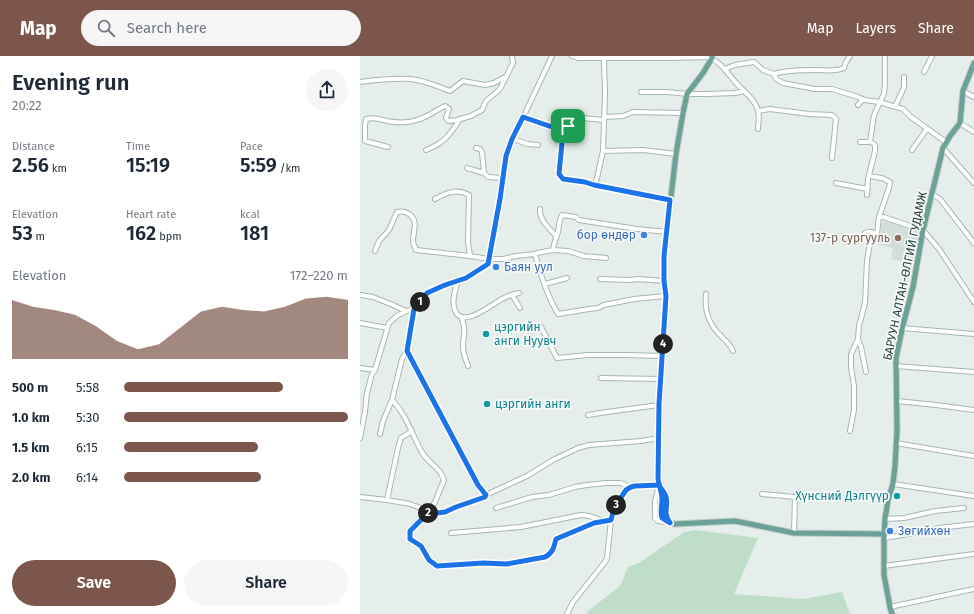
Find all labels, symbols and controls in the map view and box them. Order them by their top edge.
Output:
search box [81,10,361,46]
text: Map [20,17,57,40]
icon: search [95,17,117,39]
text: Search here [127,19,207,37]
text: Map [807,20,833,37]
text: Layers [855,20,896,37]
text: Share [918,20,954,37]
text: Evening run [12,69,129,96]
button: share [306,69,348,111]
text: 20:22 [12,98,42,113]
pin [551,109,585,143]
icon: arrive [557,115,579,137]
text: Distance [12,140,55,153]
text: Time [126,140,150,153]
text: Pace [240,140,263,153]
text: 2.56 [12,153,49,177]
text: 15:19 [126,153,170,177]
text: 5:59 [240,153,277,177]
text: km [49,162,67,175]
text: /km [277,162,300,175]
street label: БАРУУН АЛТАН-ӨЛГИЙ ГУДАМЖ [879,190,930,362]
text: Elevation [12,208,58,221]
text: Heart rate [126,208,176,221]
text: kcal [240,208,260,221]
text: 53 [12,221,33,245]
text: 162 [126,221,156,245]
text: 181 [240,221,269,245]
place label: бор өндөр [577,228,636,242]
text: m [33,230,45,243]
text: bpm [156,230,182,243]
marker: бор өндөр [639,230,649,240]
place label: 137-р сургууль [810,231,890,245]
marker: 137-р сургууль [893,233,903,243]
place label: Баян уул [504,260,553,274]
marker: Баян уул [491,262,501,272]
text: Elevation [12,268,66,283]
text: 172–220 m [290,268,348,283]
pin: 1 [410,292,430,312]
text: 1 [417,295,423,308]
place label: цэргийн анги Нуувч [494,320,556,348]
marker: цэргийн анги Нуувч [481,329,491,339]
pin: 4 [653,334,673,354]
text: 4 [660,337,666,350]
text: 500 m [12,380,48,395]
text: 5:58 [76,380,99,395]
place label: цэргийн анги [495,397,571,411]
marker: цэргийн анги [482,399,492,409]
text: 1.0 km [12,410,50,425]
text: 5:30 [76,410,100,425]
text: 1.5 km [12,440,50,455]
text: 6:15 [76,440,98,455]
text: 2.0 km [12,470,51,485]
text: 6:14 [76,470,98,485]
place label: Хүнсний Дэлгүүр [795,489,889,503]
marker: Хүнсний Дэлгүүр [892,491,902,501]
pin: 3 [606,495,626,515]
text: 3 [613,498,619,511]
pin: 2 [418,503,438,523]
text: 2 [425,506,431,519]
place label: Зөгийхөн [898,524,951,538]
marker: Зөгийхөн [885,526,895,536]
button: Save [12,560,176,606]
button: Share [184,560,348,606]

